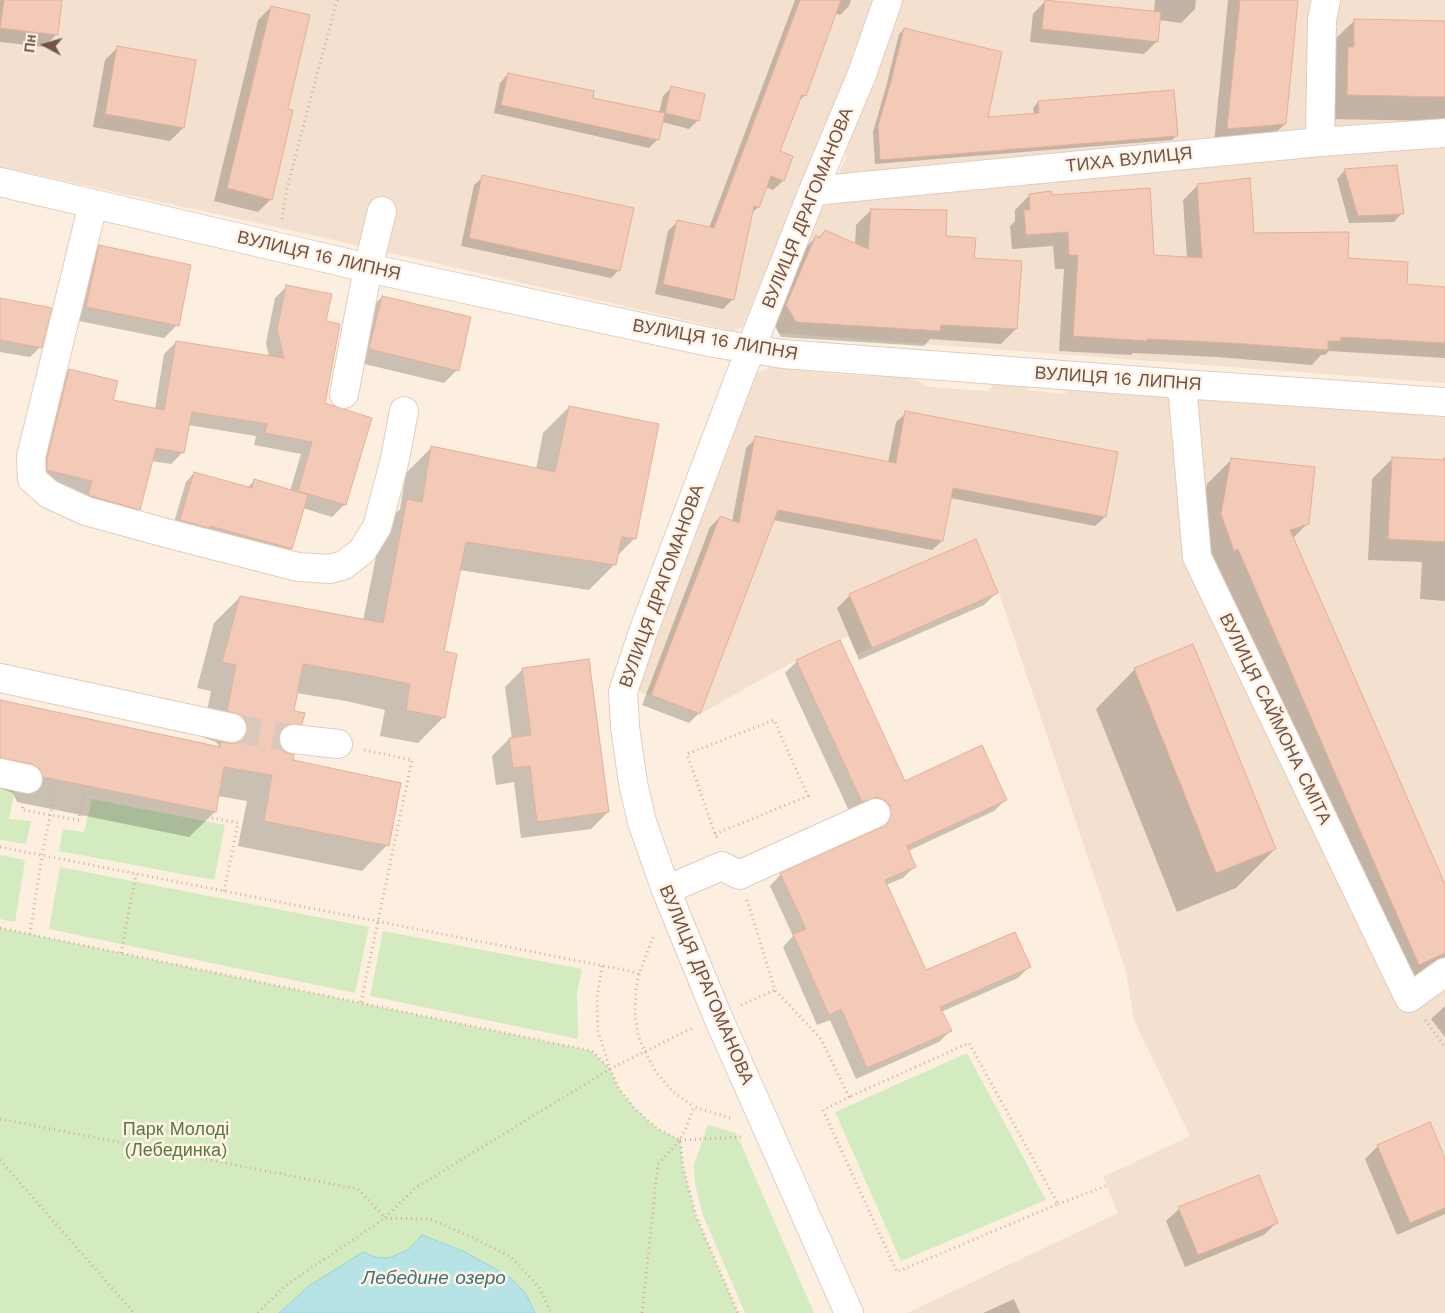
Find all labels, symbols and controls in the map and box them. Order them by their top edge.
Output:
north arrow [20,20,70,70]
text: Пн [21,33,39,53]
street label: ВУЛИЦЯ ДРАГОМАНОВА [758,104,858,312]
street label: ТИХА ВУЛИЦЯ [1065,143,1193,177]
street label: ВУЛИЦЯ 16 ЛИПНЯ [235,227,403,285]
street label: ВУЛИЦЯ 16 ЛИПНЯ [631,315,799,365]
street label: ВУЛИЦЯ 16 ЛИПНЯ [1034,362,1202,396]
street label: ВУЛИЦЯ ДРАГОМАНОВА [615,481,709,691]
street label: ВУЛИЦЯ САЙМОНА СМІТА [1214,610,1336,828]
street label: ВУЛИЦЯ ДРАГОМАНОВА [654,882,758,1088]
park label: Парк Молоді (Лебединка) [123,1119,229,1162]
water label: Лебедине озеро [362,1267,506,1289]

